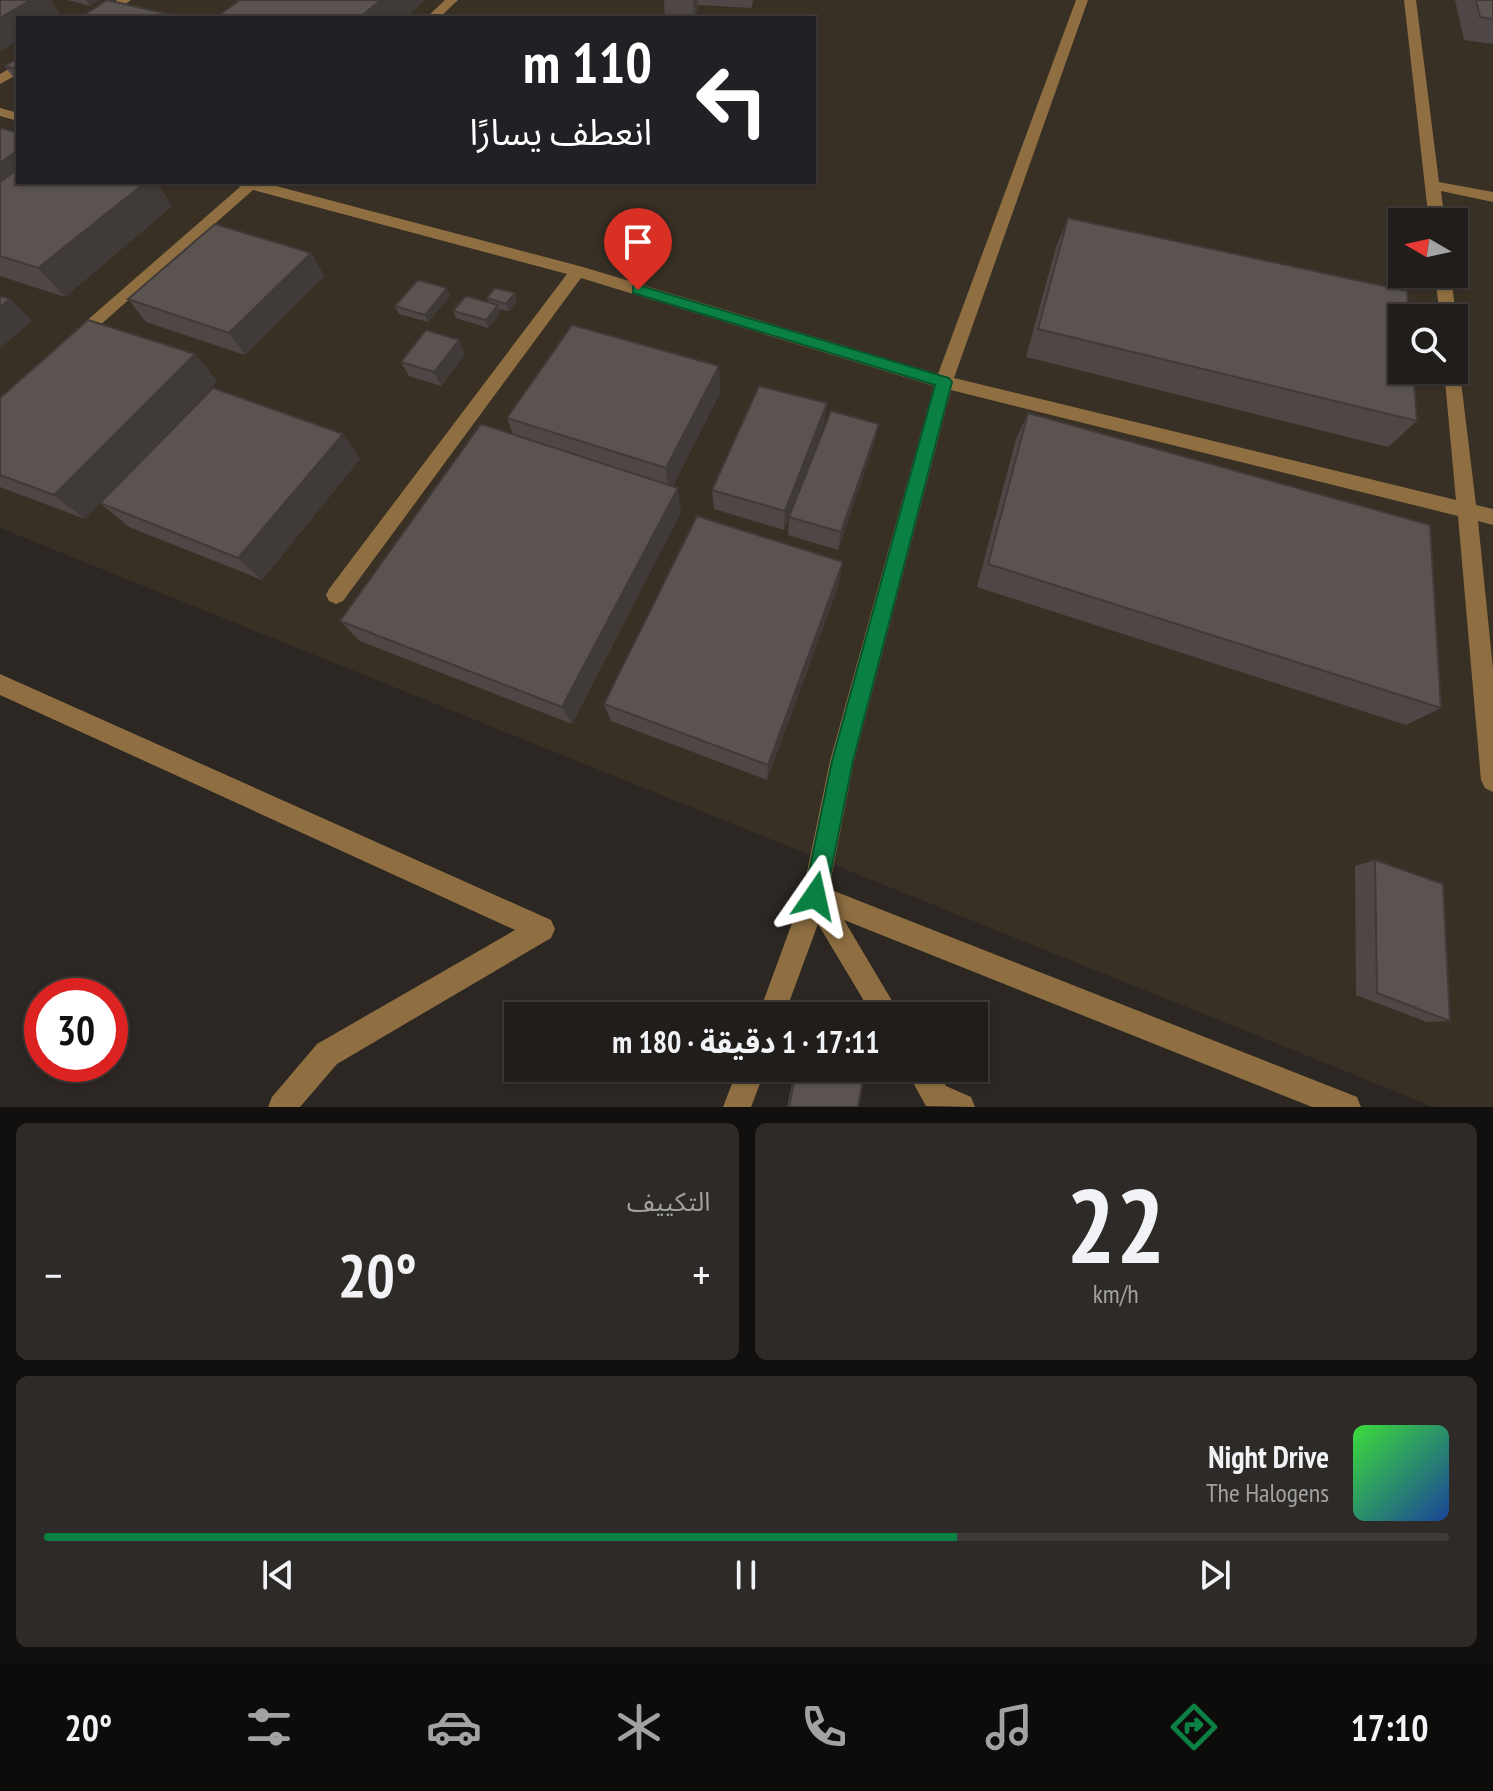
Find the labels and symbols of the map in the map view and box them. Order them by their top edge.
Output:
pin [604,208,672,290]
north arrow [1388,208,1468,288]
position arrow [773,854,857,938]
speed limit sign: 30 [24,978,128,1082]

